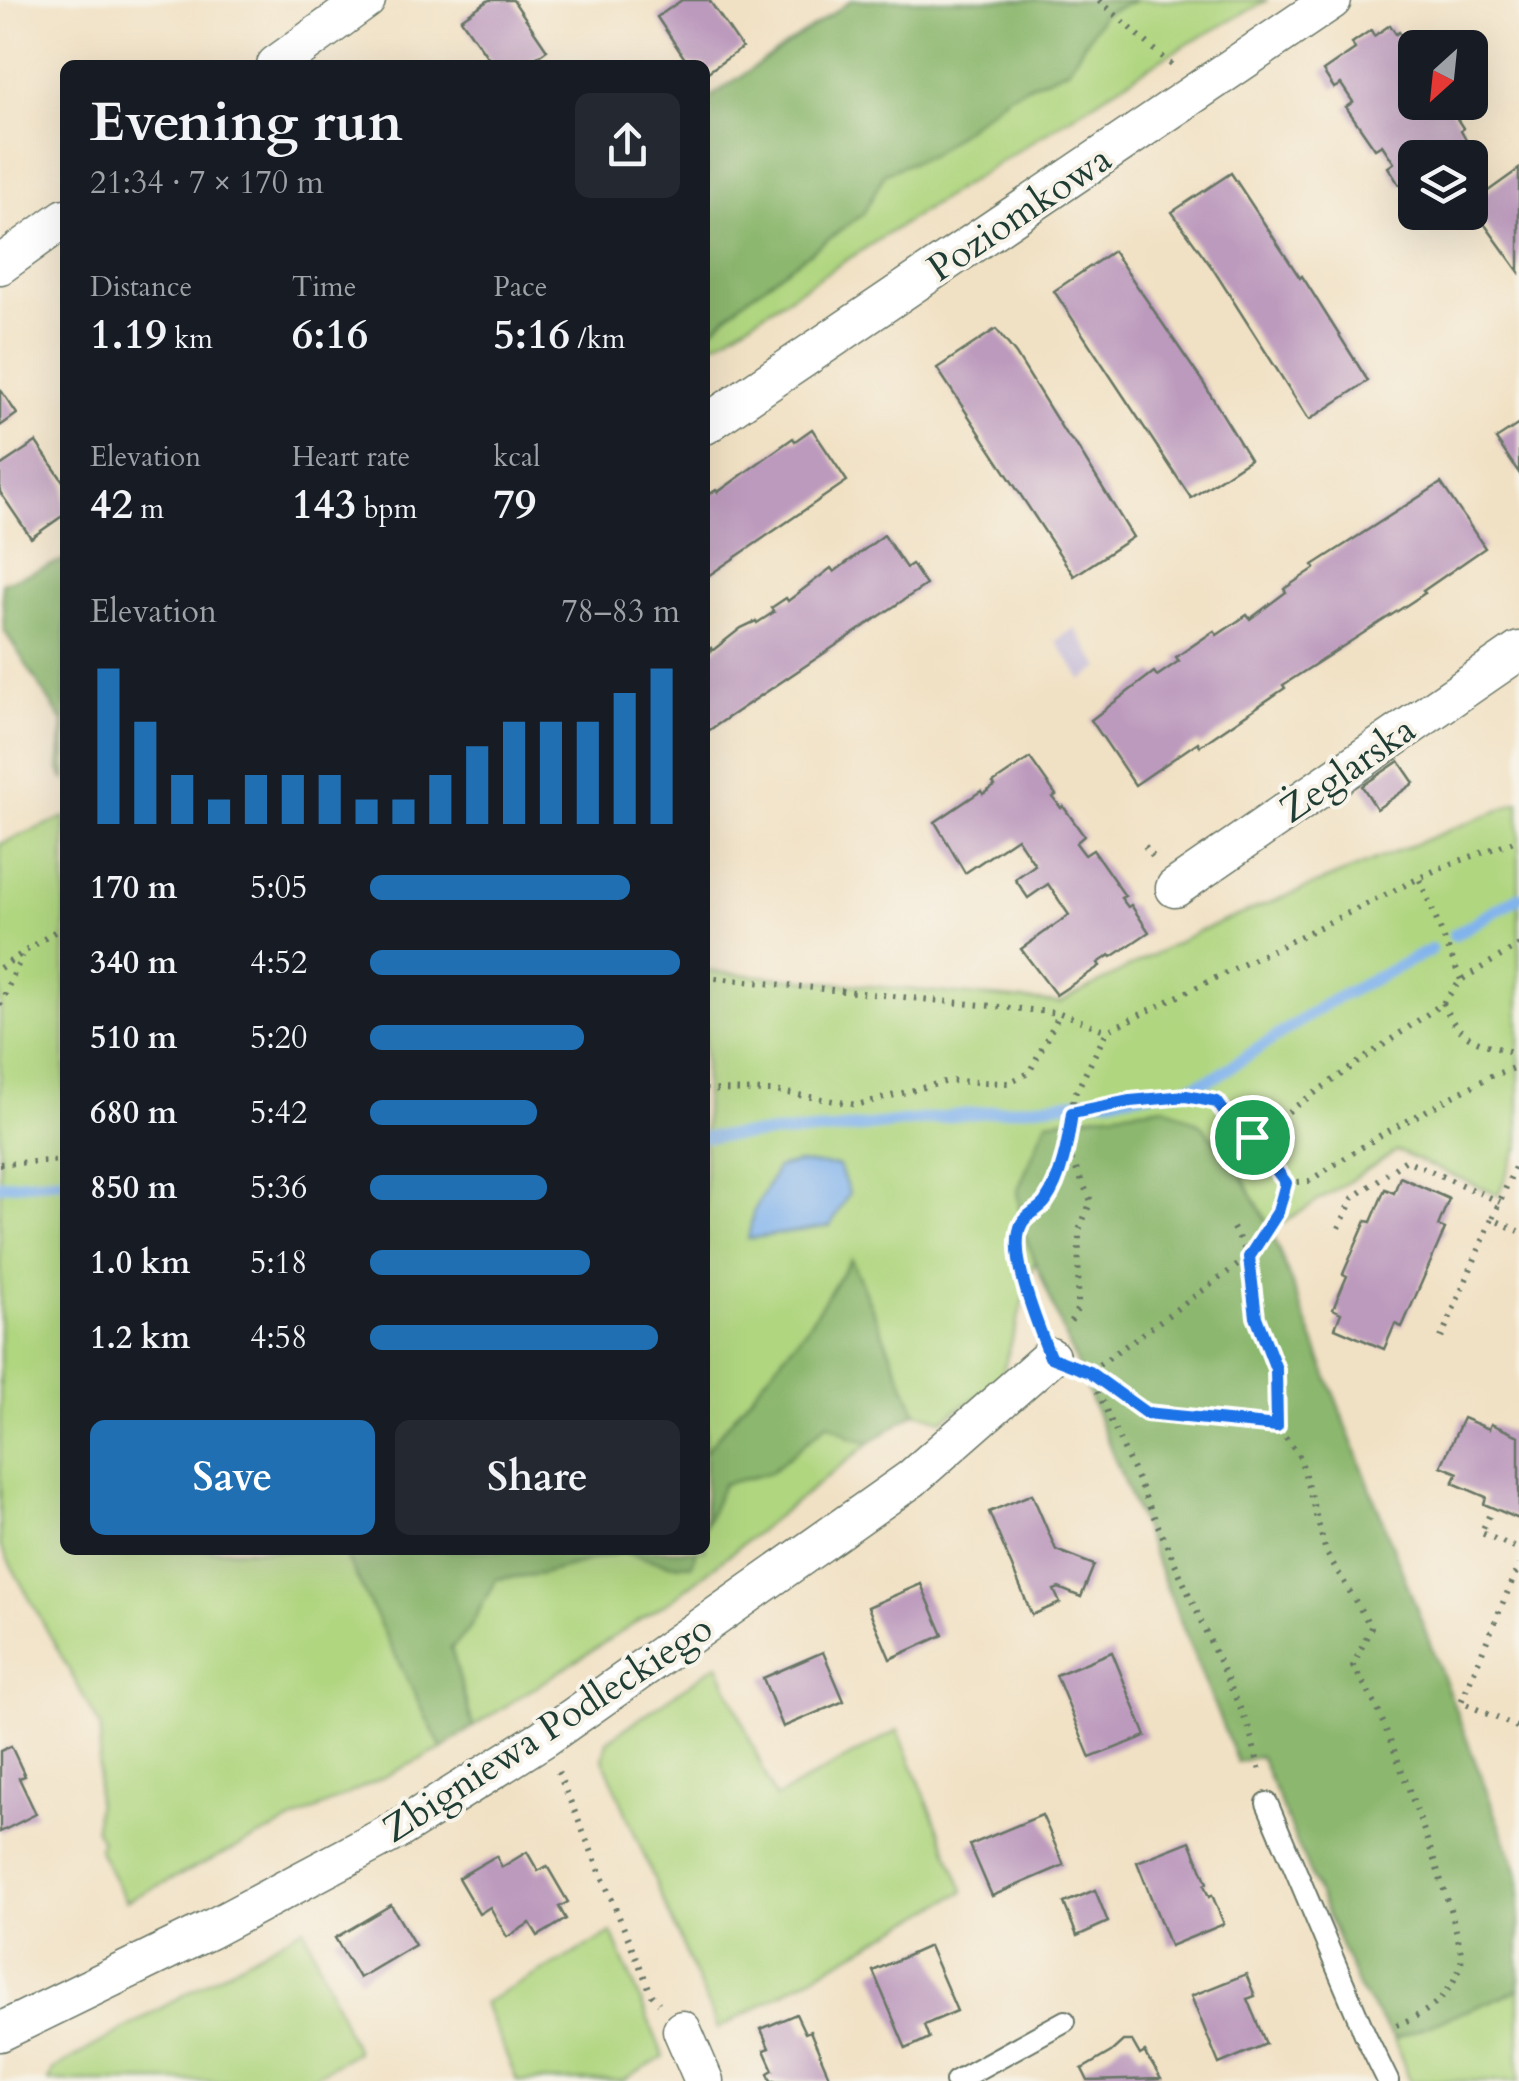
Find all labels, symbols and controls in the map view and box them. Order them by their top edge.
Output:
north arrow [1398,30,1488,120]
map controls [1398,30,1488,230]
text: Evening run [90,86,403,160]
button: share [575,93,680,198]
street label: Poziomkowa [918,133,1122,294]
button: layers [1398,140,1488,230]
text: 21:34 · 7 × 170 m [90,161,324,205]
text: Distance [90,268,192,306]
text: Time [292,268,356,306]
text: Pace [493,268,547,306]
text: 1.19 [90,306,167,363]
text: 6:16 [292,306,368,363]
text: 5:16 [493,306,570,363]
text: km [167,320,213,358]
text: /km [570,320,625,358]
text: Elevation [90,438,201,476]
text: Heart rate [292,438,410,476]
text: kcal [493,438,540,476]
text: 42 [90,476,133,533]
text: 143 [292,476,356,533]
text: 79 [493,476,536,533]
text: m [133,490,164,528]
text: bpm [356,490,417,528]
text: Elevation [90,590,217,634]
text: 78–83 m [561,590,680,634]
street label: Żeglarska [1269,704,1426,836]
text: 170 m [90,866,177,910]
text: 5:05 [250,866,307,910]
text: 340 m [90,941,177,985]
text: 4:52 [250,941,307,985]
text: 510 m [90,1016,177,1060]
text: 5:20 [250,1016,307,1060]
text: 680 m [90,1091,177,1135]
text: 5:42 [250,1091,307,1135]
pin [1210,1095,1295,1180]
icon: arrive [1225,1110,1280,1165]
text: 850 m [90,1166,177,1210]
text: 5:36 [250,1166,307,1210]
text: 1.0 km [90,1241,190,1285]
text: 5:18 [250,1241,307,1285]
text: 1.2 km [90,1316,190,1360]
text: 4:58 [250,1316,307,1360]
button: Save [90,1420,375,1535]
button: Share [395,1420,680,1535]
street label: Zbigniewa Podleckiego [372,1603,723,1855]

